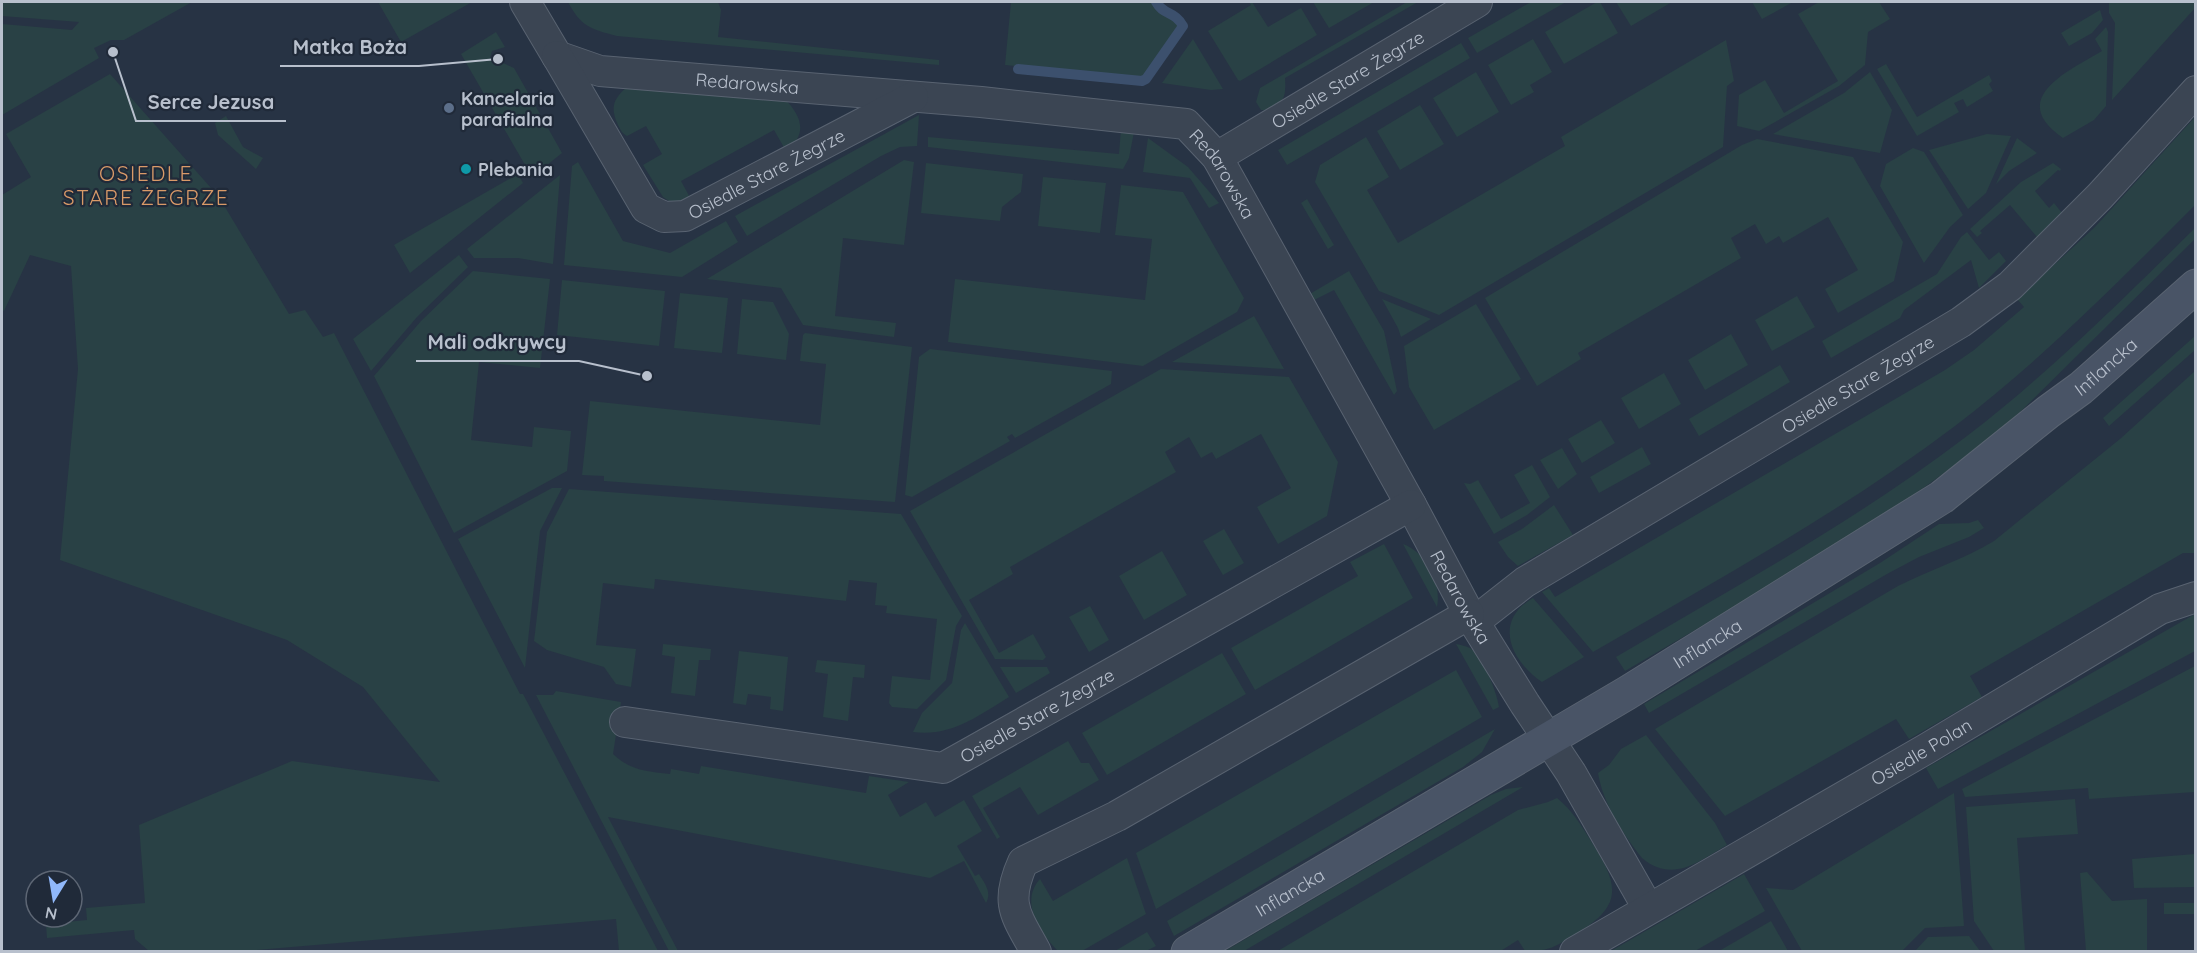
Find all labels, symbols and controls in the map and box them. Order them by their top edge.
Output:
street label: Osiedle Stare Żegrze [1267,25,1428,133]
callout: Matka Boża [280,28,419,66]
text: Matka Boża [293,34,407,59]
street label: Redarowska [695,67,800,99]
callout: Serce Jezusa [136,83,286,121]
place label: Kancelaria parafialna [461,87,554,131]
text: Serce Jezusa [148,89,274,114]
marker: Kancelaria parafialna [442,101,456,115]
street label: Osiedle Stare Żegrze [684,123,849,224]
street label: Redarowska [1185,124,1261,223]
place label: Plebania [478,158,553,181]
district label: OSIEDLE STARE ŻEGRZE [63,160,229,210]
marker: Plebania [459,162,473,176]
callout: Mali odkrywcy [416,323,579,361]
text: Mali odkrywcy [428,329,567,354]
street label: Osiedle Stare Żegrze [1777,329,1938,438]
street label: Inflancka [2070,332,2142,401]
street label: Redarowska [1426,546,1496,648]
street label: Inflancka [1668,613,1746,673]
street label: Osiedle Stare Żegrze [956,663,1118,768]
street label: Osiedle Polan [1867,713,1976,790]
street label: Inflancka [1251,863,1328,921]
north arrow [24,869,84,929]
text: N [43,903,59,925]

